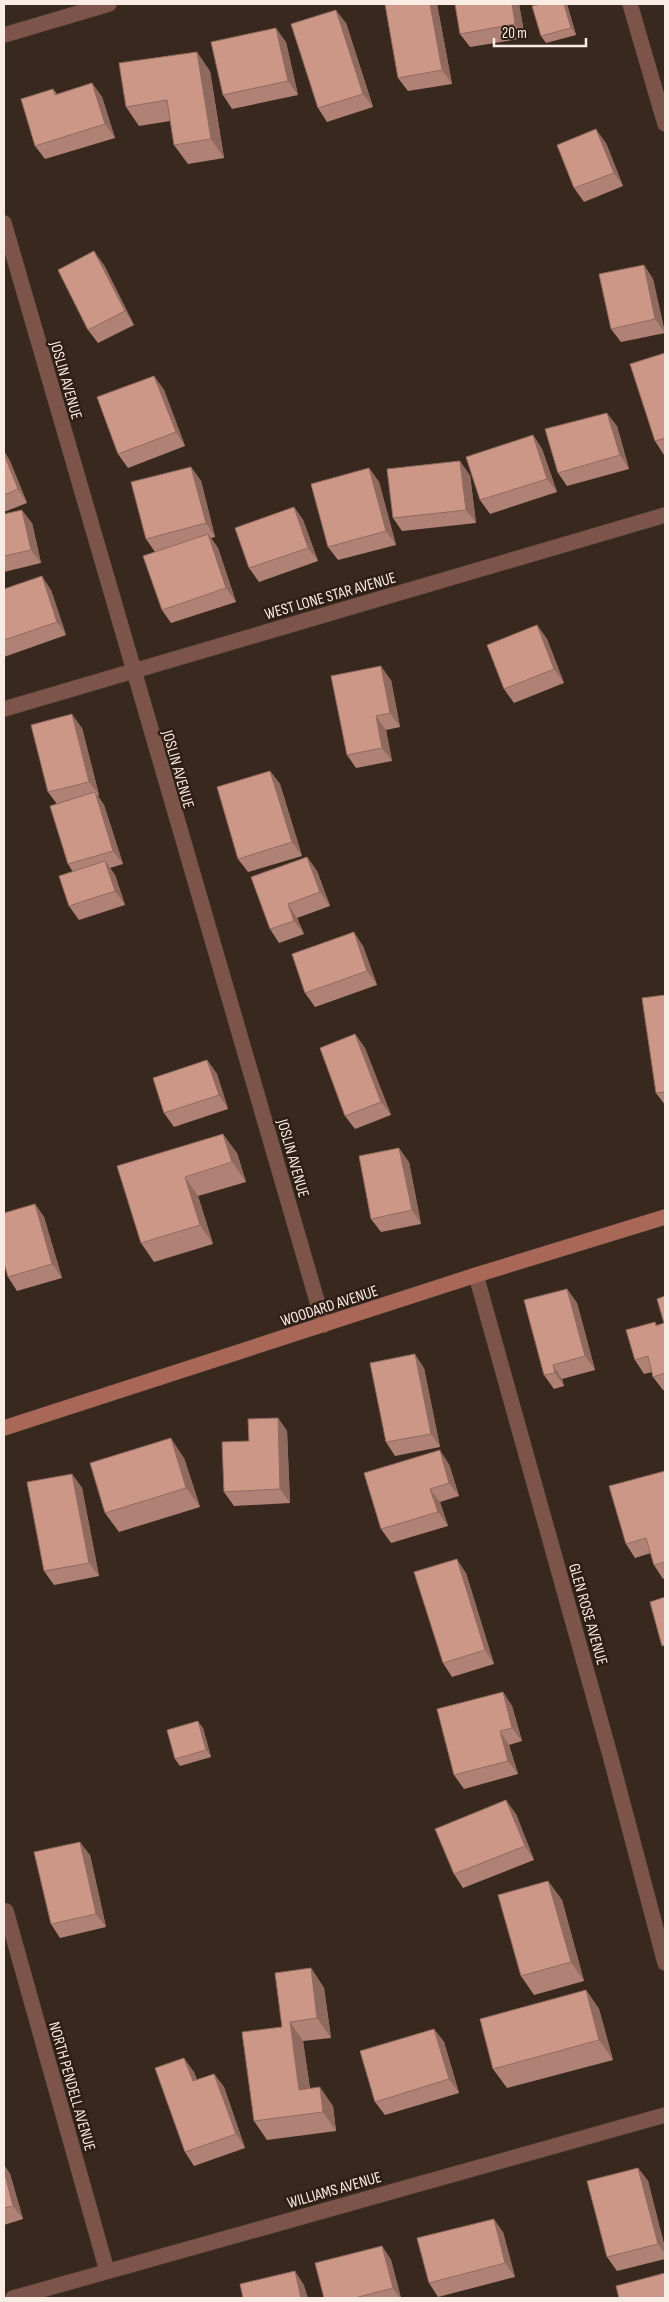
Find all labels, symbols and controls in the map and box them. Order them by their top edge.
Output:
scale bar [494,15,586,47]
text: 20 m [502,24,527,43]
street label: JOSLIN AVENUE [45,338,86,422]
street label: WEST LONE STAR AVENUE [263,569,398,624]
street label: JOSLIN AVENUE [157,727,198,811]
street label: JOSLIN AVENUE [272,1116,313,1200]
street label: WOODARD AVENUE [278,1282,381,1331]
street label: GLEN ROSE AVENUE [564,1561,611,1668]
street label: NORTH PENDELL AVENUE [44,2020,99,2153]
street label: WILLIAMS AVENUE [285,2168,384,2213]

